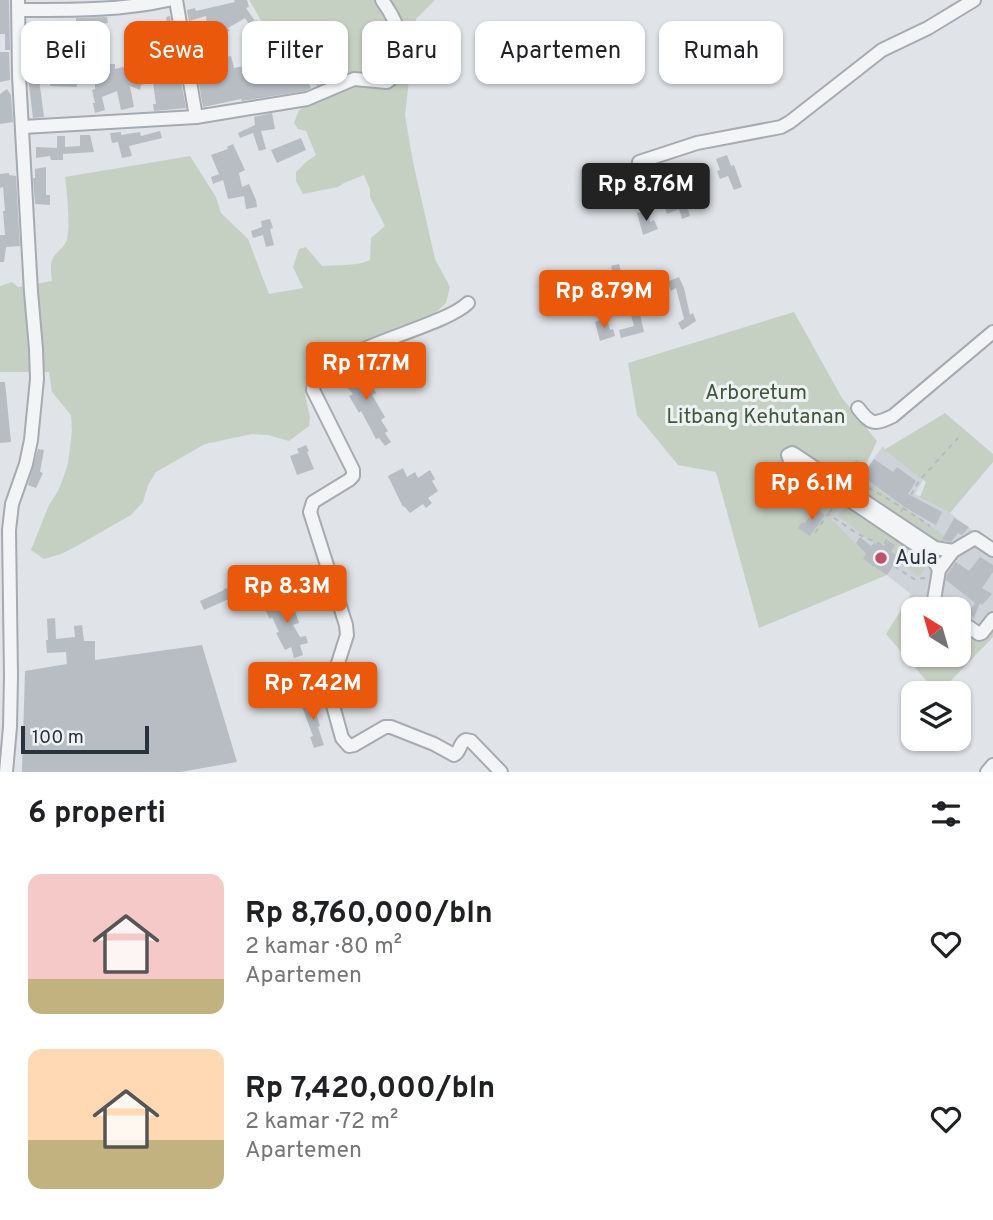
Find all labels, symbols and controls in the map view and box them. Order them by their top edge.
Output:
chip: Beli [21,21,110,84]
chip: Sewa [124,21,228,84]
chip: Filter [242,21,348,84]
chip: Baru [362,21,461,84]
chip: Apartemen [475,21,645,84]
chip: Rumah [659,21,783,84]
pin: Rp 8.76M [574,164,718,223]
text: Rp 8.76M [598,171,694,200]
pin: Rp 8.79M [532,270,676,330]
text: Rp 8.79M [555,278,653,307]
pin: Rp 17.7M [294,342,438,402]
text: Rp 17.7M [322,350,410,379]
park label: Arboretum Litbang Kehutanan [666,380,846,431]
pin: Rp 6.1M [747,462,877,522]
text: Rp 6.1M [771,470,853,499]
place label: Aula [895,545,938,572]
marker: Aula [873,550,889,566]
pin: Rp 8.3M [222,566,352,625]
text: Rp 8.3M [244,573,330,602]
north arrow [901,597,971,667]
map controls [901,597,971,751]
pin: Rp 7.42M [241,662,385,722]
text: Rp 7.42M [264,670,362,699]
button: layers [901,681,971,751]
scale bar [21,723,149,755]
text: 100 m [32,726,84,750]
icon: filters [927,795,965,833]
text: 6 properti [28,796,166,833]
text: Rp 8,760,000/bln [245,896,493,933]
icon: home [84,902,168,986]
icon: heart [927,925,965,963]
text: 2 kamar · 80 m² [245,933,402,962]
text: Apartemen [245,962,362,991]
text: Rp 7,420,000/bln [245,1071,495,1108]
icon: home [84,1077,168,1161]
icon: heart [927,1100,965,1138]
text: 2 kamar · 72 m² [245,1108,398,1137]
text: Apartemen [245,1137,362,1166]

